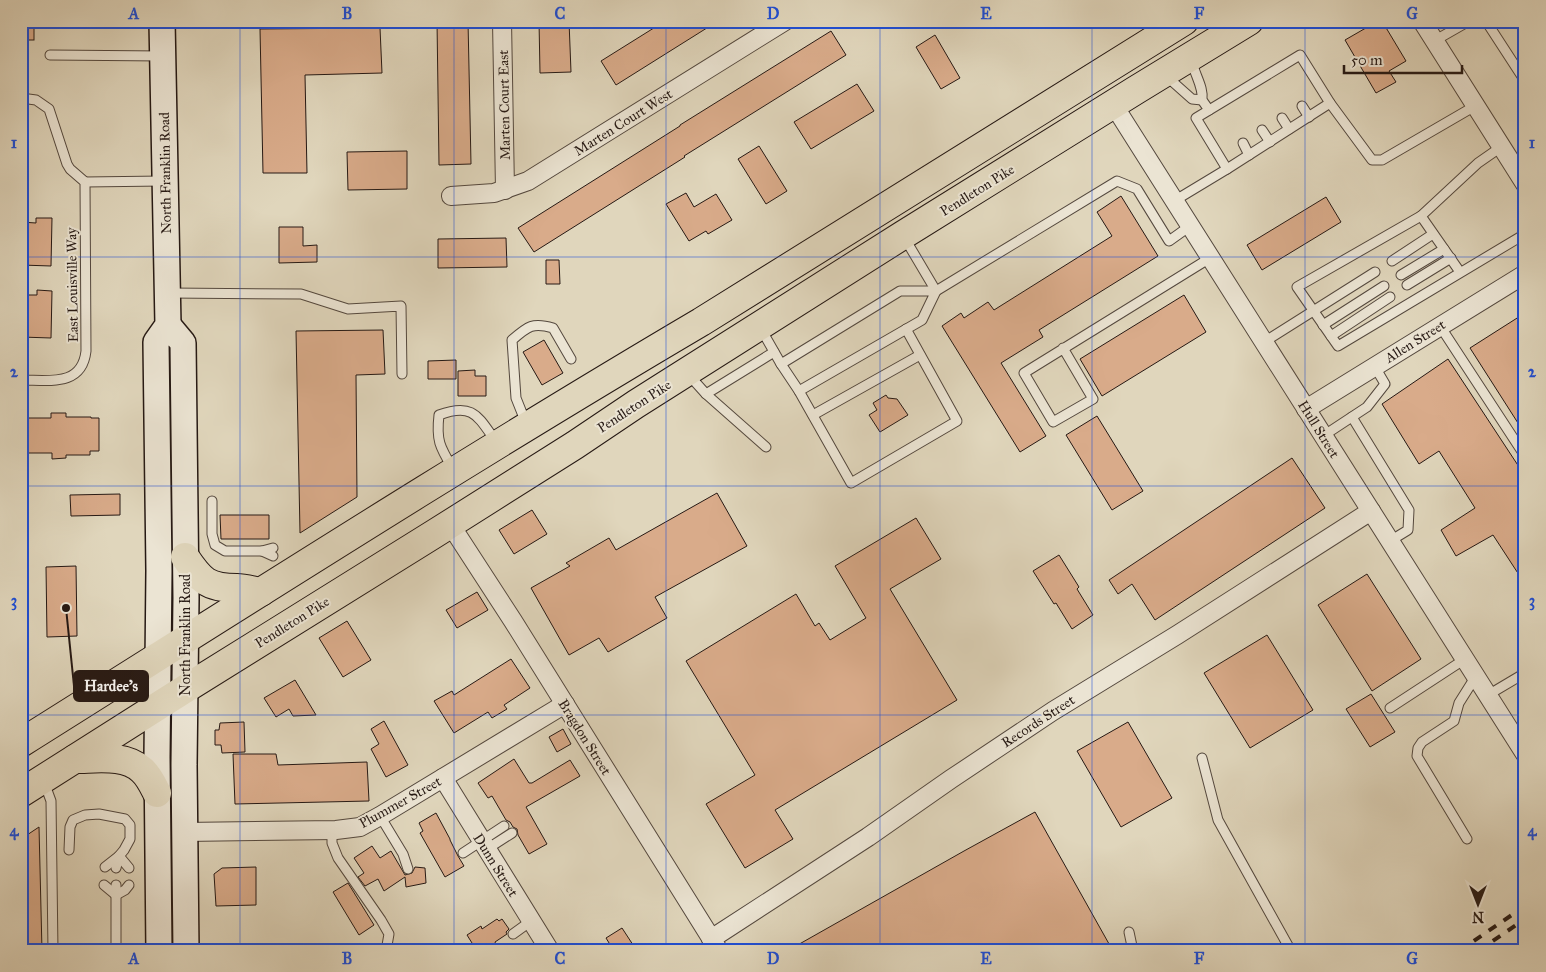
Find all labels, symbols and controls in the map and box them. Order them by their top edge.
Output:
text: A [128,4,140,23]
text: B [342,4,352,23]
text: C [555,4,566,23]
text: D [767,4,780,23]
text: E [980,4,992,23]
text: F [1194,4,1205,23]
text: G [1406,4,1418,23]
scale bar [1344,42,1461,74]
street label: Marten Court East [495,50,514,160]
text: 50 m [1351,51,1383,69]
street label: Marten Court West [571,85,676,160]
street label: North Franklin Road [156,112,175,234]
text: 1 [11,133,18,152]
text: 1 [1529,133,1536,152]
street label: Pendleton Pike [937,161,1018,220]
street label: East Louisville Way [63,227,82,343]
street label: Allen Street [1381,316,1449,367]
text: 2 [10,362,19,381]
text: 2 [1528,362,1537,381]
street label: Pendleton Pike [594,376,674,437]
street label: Hull Street [1294,397,1343,461]
street label: North Franklin Road [177,574,194,696]
text: 3 [11,591,17,611]
text: 3 [1529,591,1535,611]
street label: Pendleton Pike [252,593,333,652]
callout: Hardee's [74,671,148,701]
text: Hardee's [84,677,139,695]
street label: Records Street [999,691,1078,751]
street label: Bragdon Street [554,696,615,778]
street label: Plummer Street [356,773,444,832]
text: 4 [10,821,20,841]
text: 4 [1528,821,1538,841]
street label: Dunn Street [469,830,522,900]
north arrow [1454,880,1504,930]
text: N [1472,908,1484,925]
text: A [128,949,140,968]
text: B [342,949,352,968]
text: C [555,949,566,968]
text: D [767,949,780,968]
text: E [980,949,992,968]
text: F [1194,949,1205,968]
text: G [1406,949,1418,968]

